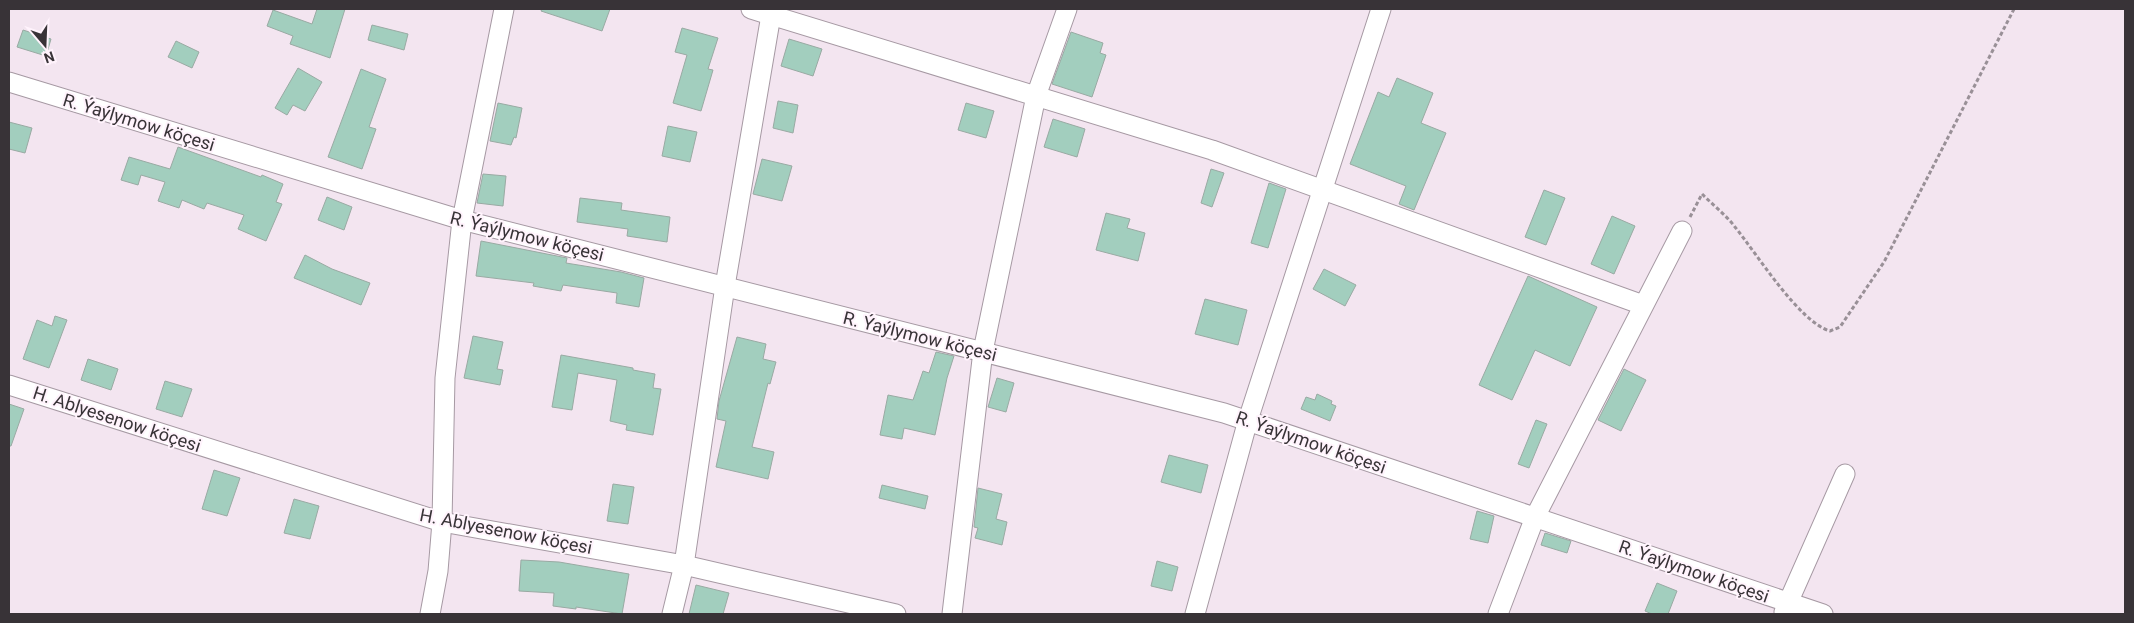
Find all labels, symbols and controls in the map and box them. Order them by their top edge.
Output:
north arrow [20,20,70,70]
text: N [42,48,57,66]
street label: R. Ýaýlymow köçesi [61,89,217,155]
street label: R. Ýaýlymow köçesi [448,207,606,265]
street label: R. Ýaýlymow köçesi [841,307,999,365]
street label: H. Ablyesenow köçesi [30,382,204,456]
street label: R. Ýaýlymow köçesi [1233,406,1389,478]
street label: H. Ablyesenow köçesi [418,504,594,558]
street label: R. Ýaýlymow köçesi [1616,535,1772,607]

